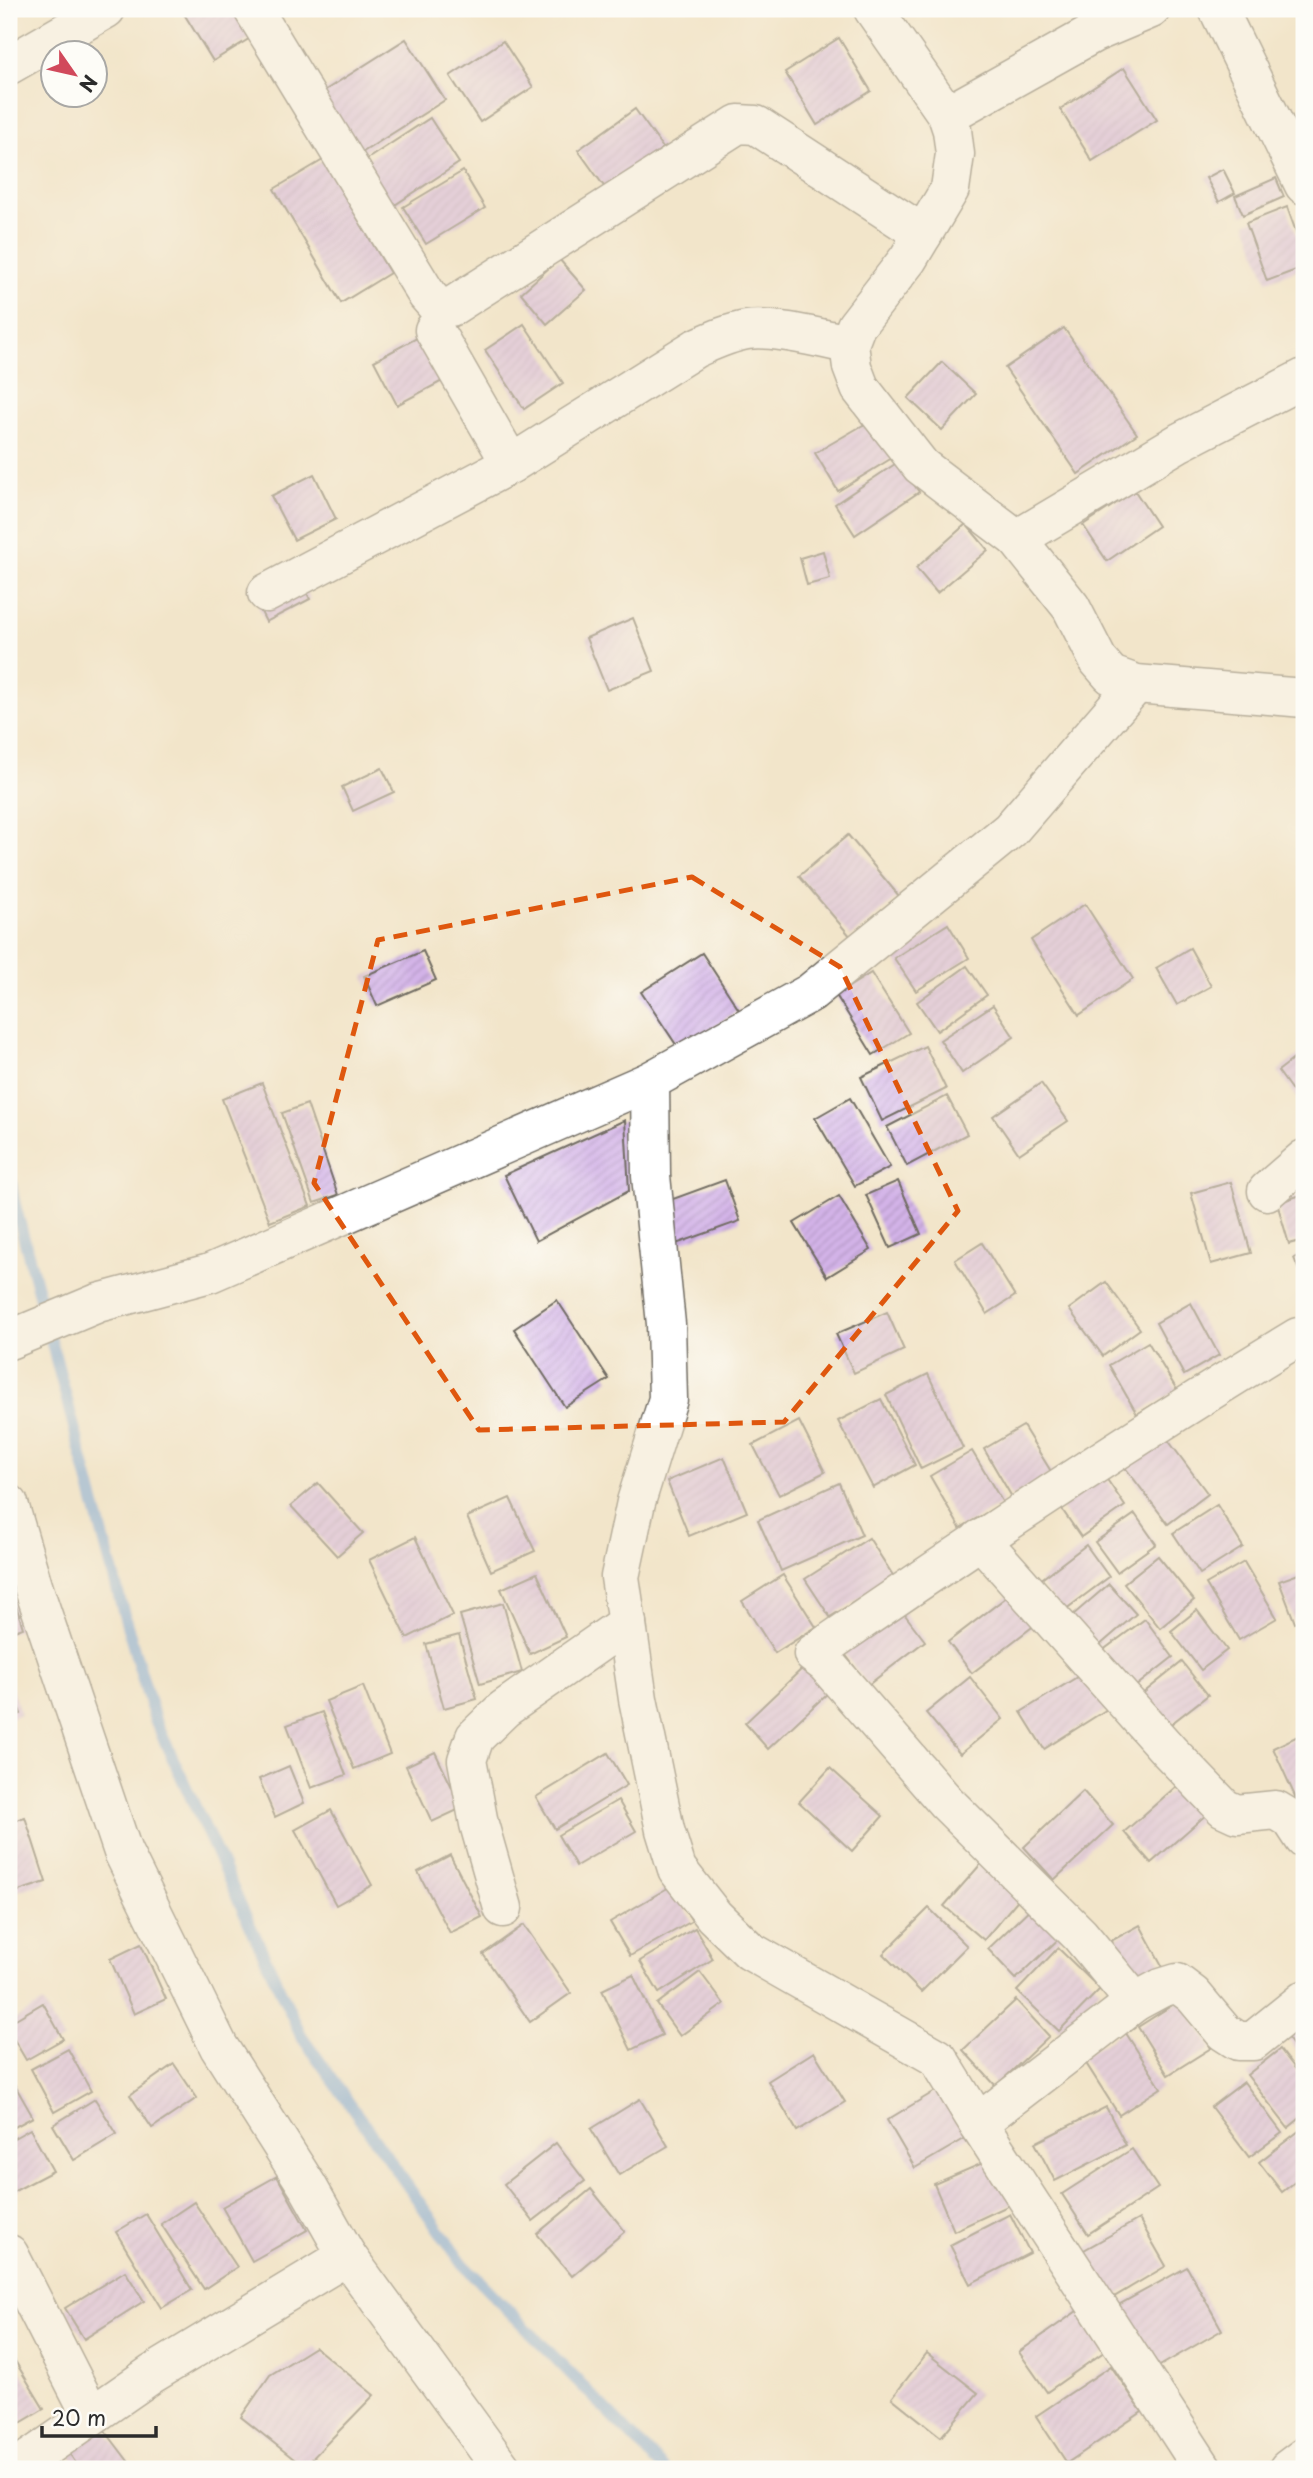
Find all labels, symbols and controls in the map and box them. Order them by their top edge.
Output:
north arrow [38,38,108,108]
text: N [73,70,105,98]
scale bar [42,2394,156,2438]
text: 20 m [52,2401,106,2433]

